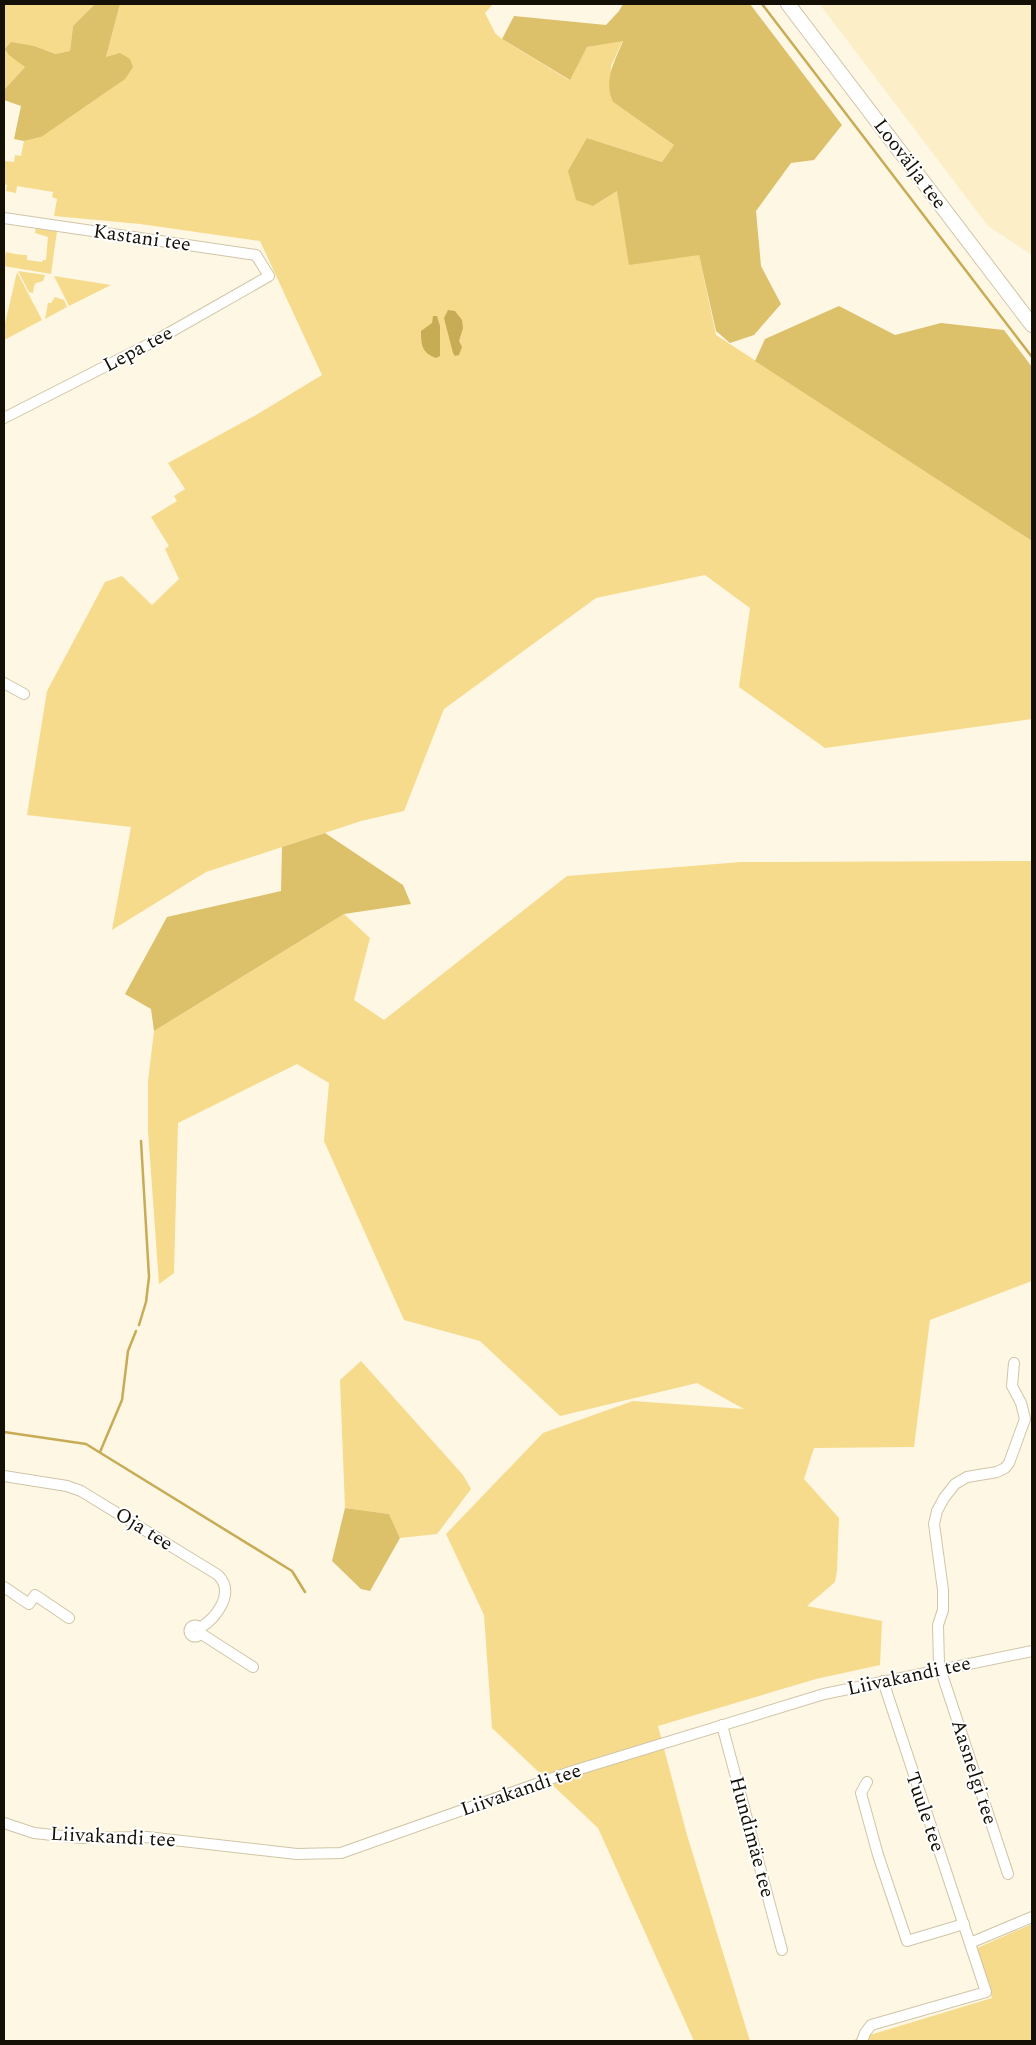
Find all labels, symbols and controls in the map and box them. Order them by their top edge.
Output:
street label: Loovälja tee [866,112,954,216]
street label: Kastani tee [91,216,193,260]
street label: Lepa tee [98,318,178,380]
street label: Oja tee [109,1499,179,1559]
street label: Liivakandi tee [844,1648,974,1704]
street label: Aasnelgi tee [943,1716,1005,1828]
street label: Liivakandi tee [457,1755,585,1825]
street label: Tuule tee [897,1768,953,1856]
street label: Hundimäe tee [721,1773,783,1901]
street label: Liivakandi tee [49,1819,177,1855]

